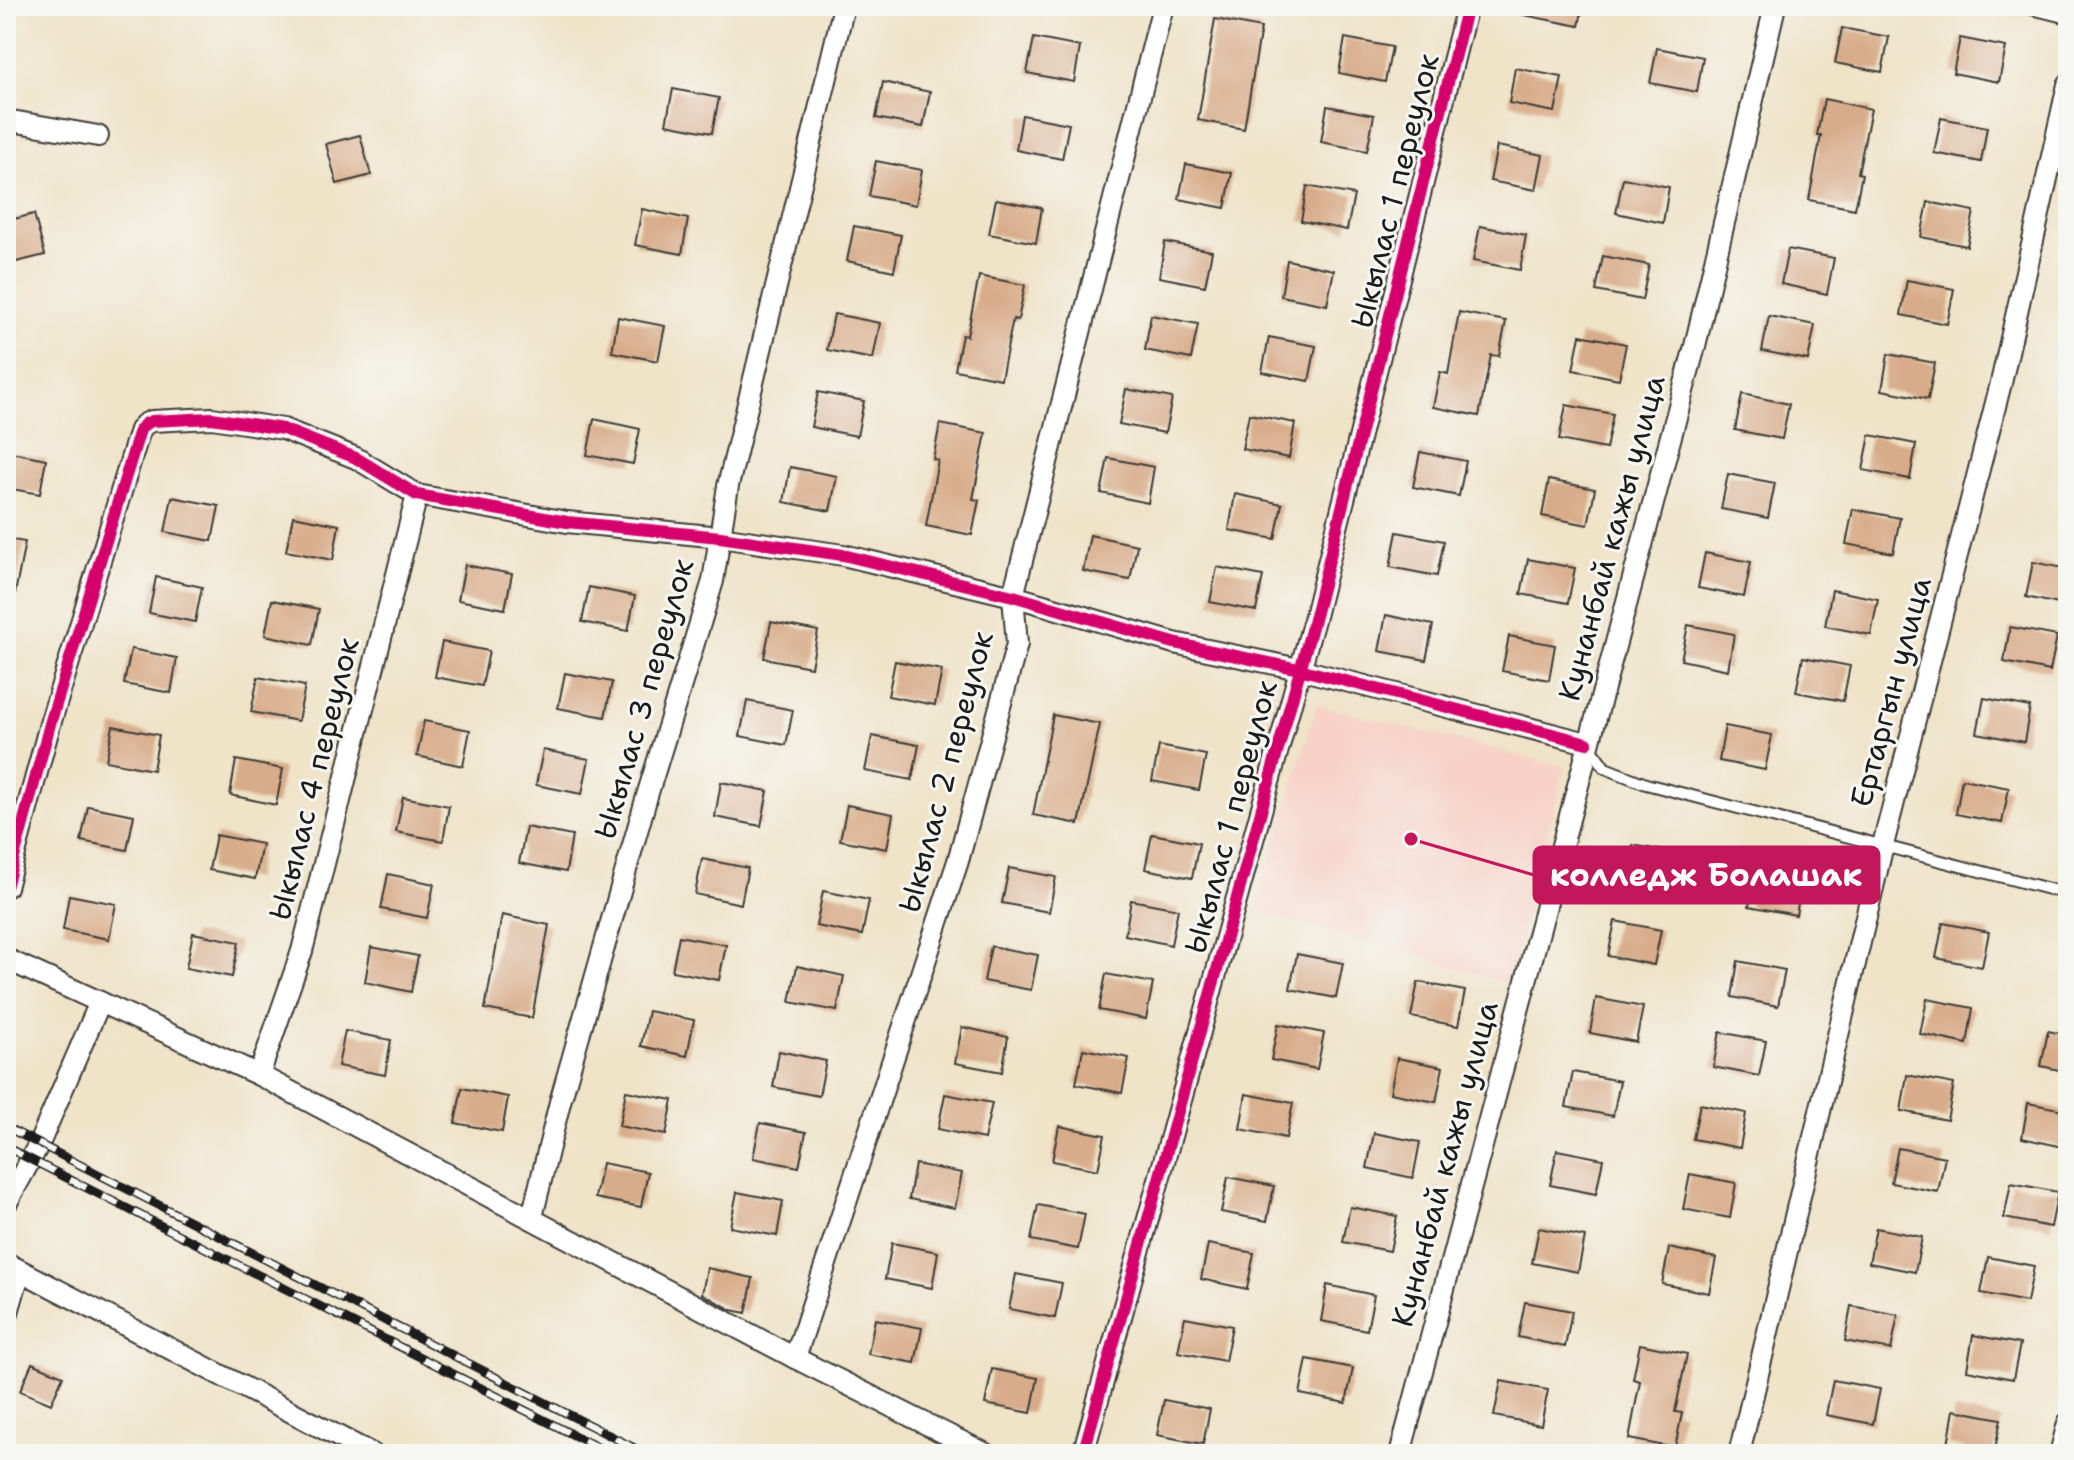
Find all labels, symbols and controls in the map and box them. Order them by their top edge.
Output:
street label: Ыкылас 1 переулок [1341,49,1448,332]
street label: Кунанбай кажы улица [1548,370,1675,705]
street label: Ыкылас 3 переулок [584,554,703,844]
street label: Ертаргын улица [1840,572,1941,811]
street label: Ыкылас 2 переулок [888,627,1003,917]
street label: Ыкылас 4 переулок [259,633,368,924]
street label: Ыкылас 1 переулок [1174,676,1287,958]
callout: колледж Болашак [1534,847,1879,903]
text: колледж Болашак [1550,853,1862,896]
street label: Кунанбай кажы улица [1381,996,1508,1331]

